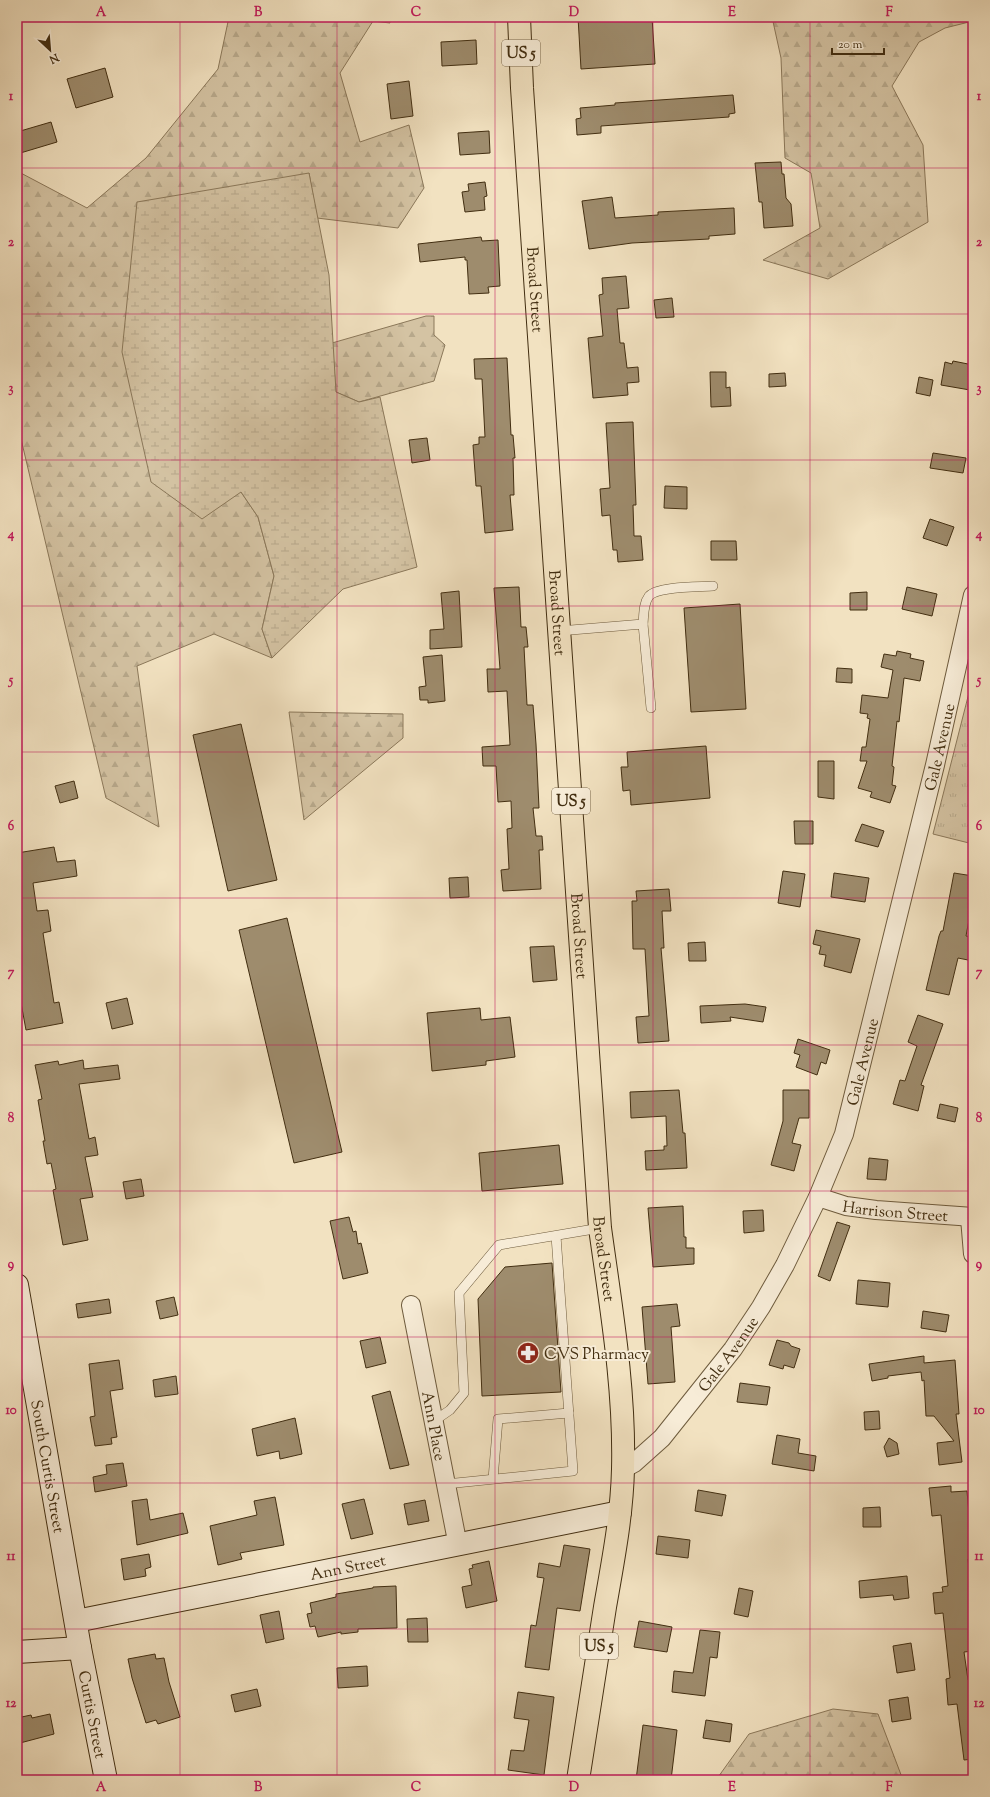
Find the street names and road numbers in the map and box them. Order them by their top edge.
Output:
road number: US 5 [502,40,540,66]
street label: Broad Street [519,246,548,334]
street label: Broad Street [541,569,570,657]
street label: Gale Avenue [920,702,962,794]
road number: US 5 [552,788,590,814]
street label: Broad Street [563,892,592,980]
street label: Gale Avenue [842,1016,886,1108]
street label: Harrison Street [841,1197,949,1229]
street label: Broad Street [585,1216,619,1304]
street label: Gale Avenue [694,1313,766,1398]
street label: Ann Place [414,1389,450,1463]
street label: South Curtis Street [23,1398,69,1536]
street label: Ann Street [308,1550,388,1588]
road number: US 5 [580,1633,618,1659]
street label: Curtis Street [71,1669,111,1761]

